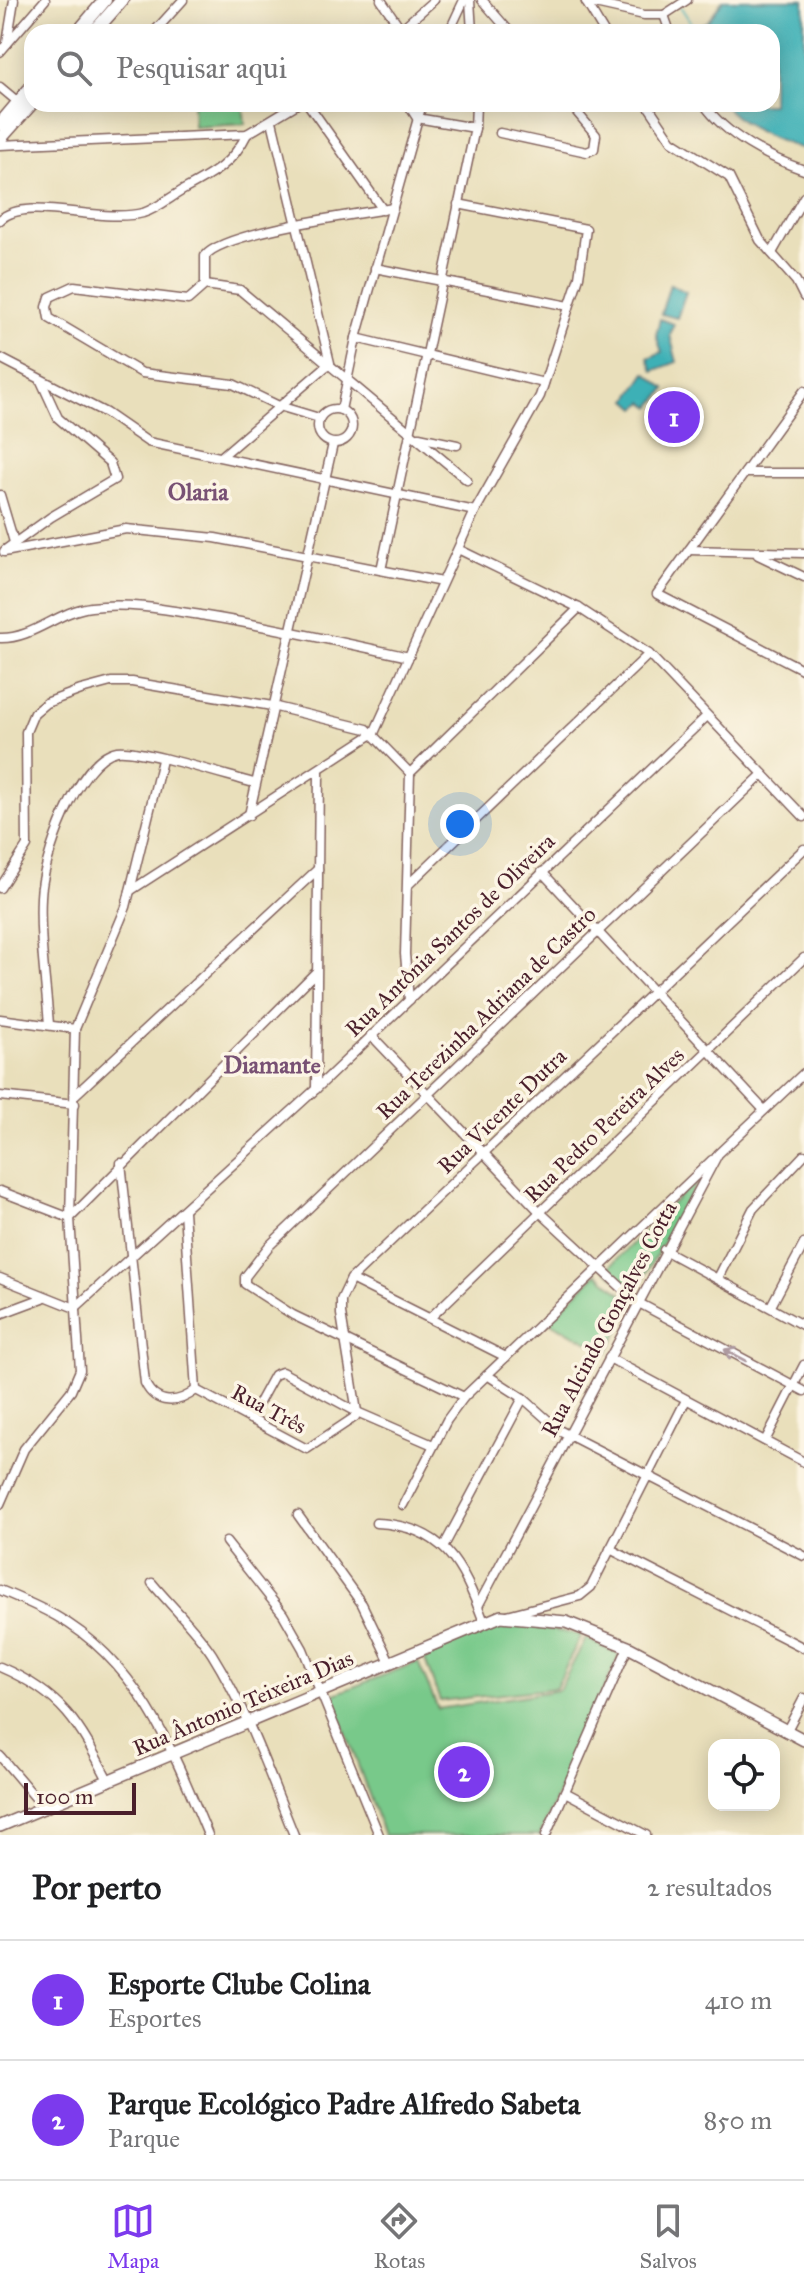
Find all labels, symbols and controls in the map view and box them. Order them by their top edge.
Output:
search box [24,24,780,112]
icon: search [52,46,96,90]
text: Pesquisar aqui [116,50,287,86]
pin: 1 [648,387,700,447]
district label: Olaria [168,477,229,507]
your location [440,804,480,844]
street label: Rua Antônia Santos de Oliveira [340,827,561,1042]
street label: Rua Terezinha Adriana de Castro [371,901,601,1125]
street label: Rua Vicente Dutra [432,1042,573,1179]
street label: Rua Pedro Pereira Alves [518,1042,690,1208]
district label: Diamante [223,1050,321,1080]
street label: Rua Alcindo Gonçalves Cotta [535,1196,683,1441]
one-way arrow [724,1346,748,1362]
street label: Rua Três [227,1378,311,1440]
street label: Rua Ântonio Teixeira Dias [129,1644,357,1762]
map controls [708,1739,780,1811]
button: locate [708,1739,780,1811]
pin: 2 [438,1742,490,1802]
scale bar [24,1779,136,1815]
text: 100 m [36,1783,93,1810]
text: Por perto [32,1867,161,1908]
text: 2 resultados [647,1871,772,1903]
text: Esporte Clube Colina [108,1966,370,2002]
text: 1 [53,1984,63,2016]
text: 410 m [705,1984,772,2016]
text: Esportes [108,2002,202,2034]
text: Parque Ecológico Padre Alfredo Sabeta [108,2086,581,2122]
text: 2 [52,2104,64,2136]
text: 850 m [704,2104,772,2136]
text: Parque [108,2122,180,2154]
tab: Mapa [107,2199,159,2274]
tab: Rotas [374,2199,425,2274]
tab: Salvos [640,2199,697,2274]

